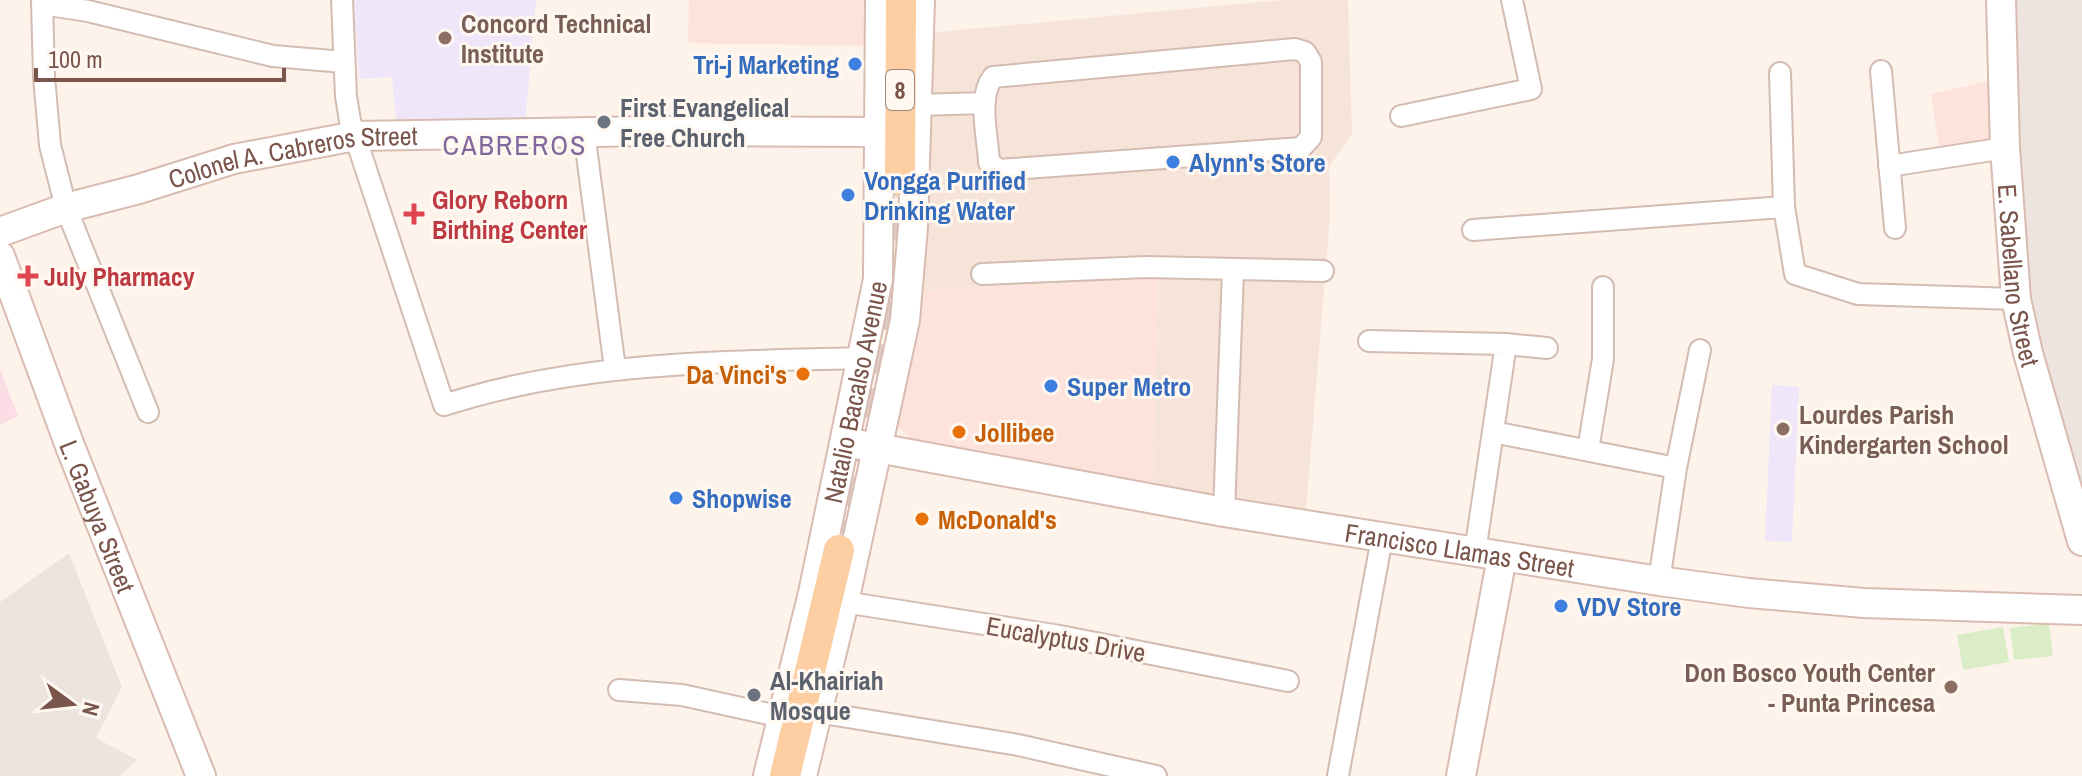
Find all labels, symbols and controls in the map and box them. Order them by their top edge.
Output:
place label: Concord Technical Institute [461,6,651,71]
marker: Concord Technical Institute [436,29,454,47]
scale bar [36,32,284,82]
text: 100 m [48,43,103,75]
place label: Tri-j Marketing [693,47,839,82]
marker: Tri-j Marketing [846,55,864,73]
road number: 8 [886,70,914,110]
place label: First Evangelical Free Church [620,90,789,155]
marker: First Evangelical Free Church [595,113,613,131]
street label: Colonel A. Cabreros Street [164,117,418,196]
district label: CABREROS [443,126,587,164]
place label: Alynn's Store [1189,145,1326,180]
marker: Alynn's Store [1164,153,1182,171]
place label: Vongga Purified Drinking Water [864,163,1026,228]
place label: Glory Reborn Birthing Center [432,182,588,247]
street label: E. Sabellano Street [1990,183,2048,371]
marker: Vongga Purified Drinking Water [839,186,857,204]
marker: Glory Reborn Birthing Center [403,203,425,225]
place label: July Pharmacy [44,259,195,294]
marker: July Pharmacy [19,267,37,285]
street label: Natalio Bacalso Avenue [815,277,895,506]
place label: Da Vinci's [686,357,787,392]
marker: Da Vinci's [794,365,812,383]
place label: Super Metro [1067,369,1191,404]
marker: Super Metro [1042,377,1060,395]
place label: Lourdes Parish Kindergarten School [1799,397,2009,462]
place label: Jollibee [975,415,1054,450]
marker: Lourdes Parish Kindergarten School [1774,420,1792,438]
marker: Jollibee [950,423,968,441]
street label: L. Gabuya Street [52,435,144,598]
place label: Shopwise [692,481,792,516]
marker: Shopwise [667,489,685,507]
place label: McDonald's [938,502,1057,537]
marker: McDonald's [913,510,931,528]
street label: Francisco Llamas Street [1343,514,1577,585]
place label: VDV Store [1577,589,1681,624]
marker: VDV Store [1552,597,1570,615]
street label: Eucalyptus Drive [984,608,1148,670]
place label: Don Bosco Youth Center - Punta Princesa [1685,655,1936,720]
place label: Al-Khairiah Mosque [770,663,884,728]
north arrow [32,664,112,744]
marker: Don Bosco Youth Center - Punta Princesa [1942,678,1960,696]
marker: Al-Khairiah Mosque [745,686,763,704]
text: N [75,699,107,719]

